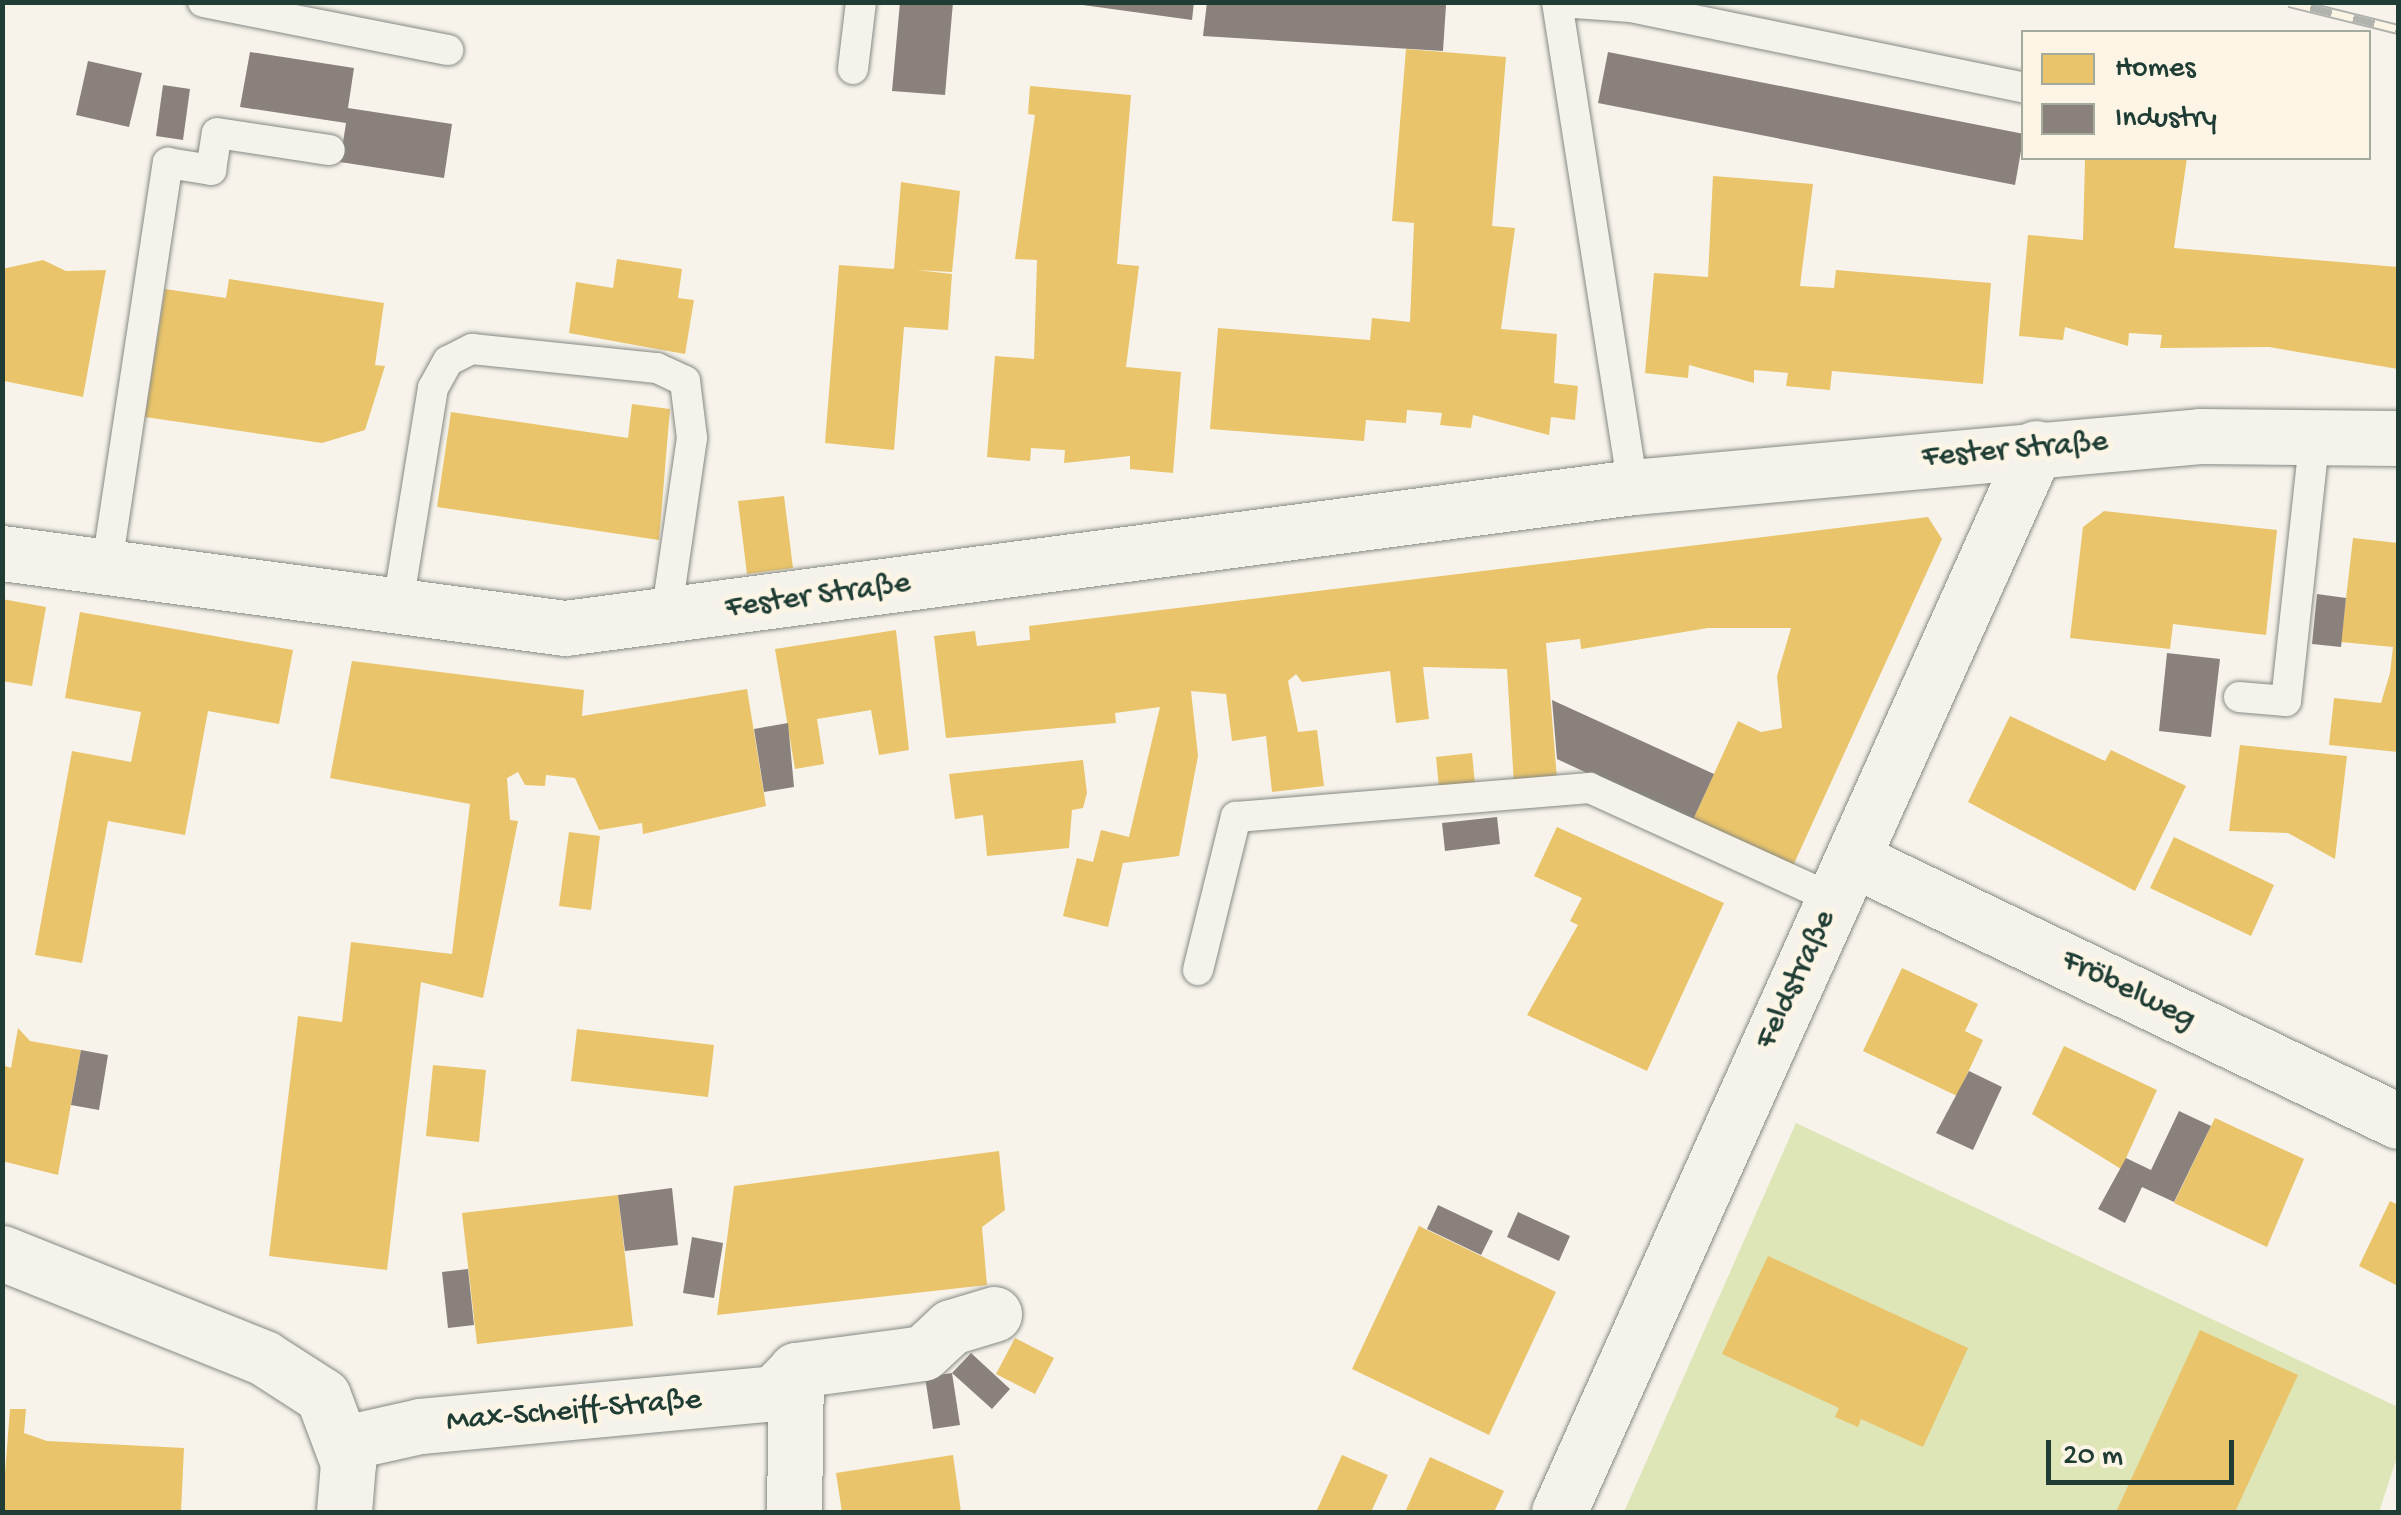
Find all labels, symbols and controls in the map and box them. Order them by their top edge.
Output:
legend [2021,30,2371,160]
text: Homes [2115,52,2196,87]
text: Industry [2115,102,2217,137]
street label: Fester Straße [1921,424,2109,478]
street label: Fester Straße [723,565,913,629]
street label: Feldstraße [1748,905,1846,1055]
street label: Fröbelweg [2055,942,2201,1040]
street label: Max-Scheiff-Straße [445,1382,703,1442]
scale bar [2051,1420,2238,1482]
text: 20 m [2063,1440,2123,1475]

